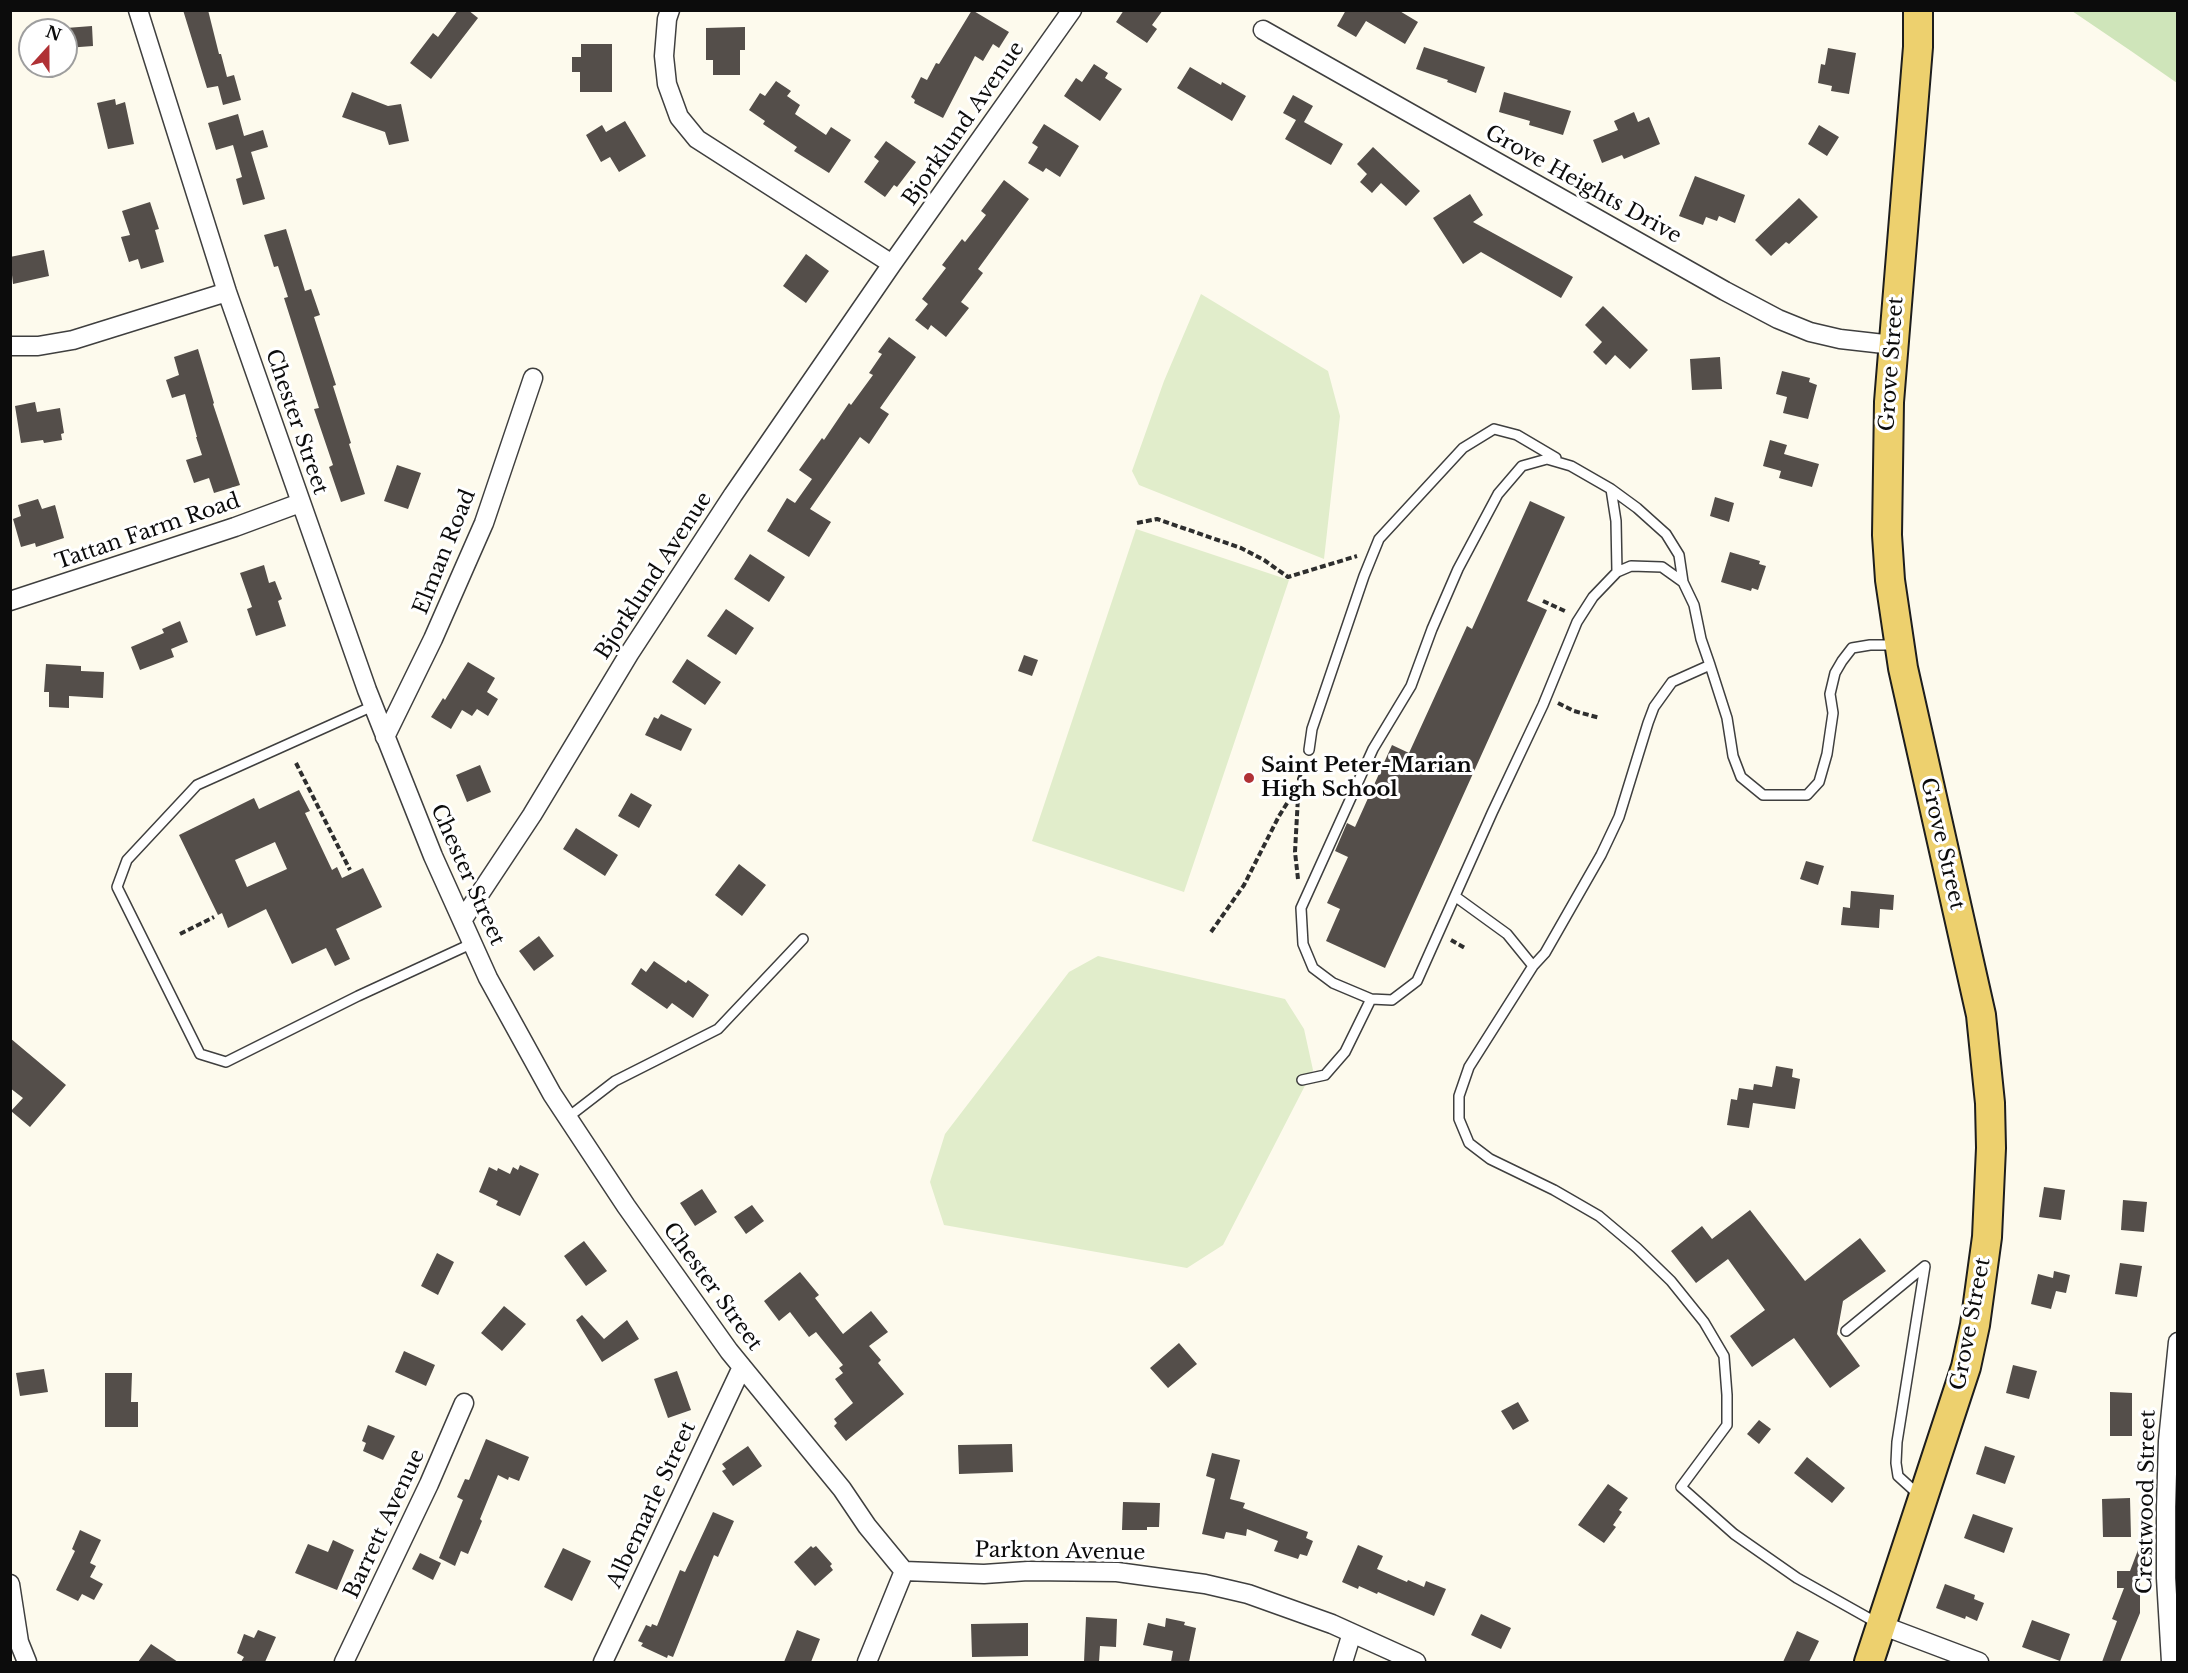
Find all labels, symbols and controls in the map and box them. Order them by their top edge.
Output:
north arrow [18,18,78,78]
text: N [43,21,64,45]
street label: Bjorklund Avenue [898,37,1030,211]
street label: Grove Heights Drive [1481,121,1685,249]
street label: Grove Street [1875,296,1909,432]
street label: Chester Street [259,346,333,498]
street label: Elman Road [408,486,482,618]
street label: Bjorklund Avenue [590,488,718,664]
street label: Tattan Farm Road [52,489,244,575]
place label: Saint Peter-Marian High School [1261,753,1472,803]
marker: Saint Peter-Marian High School [1242,771,1256,785]
street label: Grove Street [1915,775,1969,913]
street label: Chester Street [425,800,509,950]
street label: Chester Street [657,1218,767,1356]
street label: Grove Street [1946,1255,1996,1393]
street label: Crestwood Street [2133,1410,2161,1594]
street label: Albemarle Street [602,1418,702,1592]
street label: Barrett Avenue [339,1446,431,1602]
street label: Parkton Avenue [974,1538,1146,1566]

